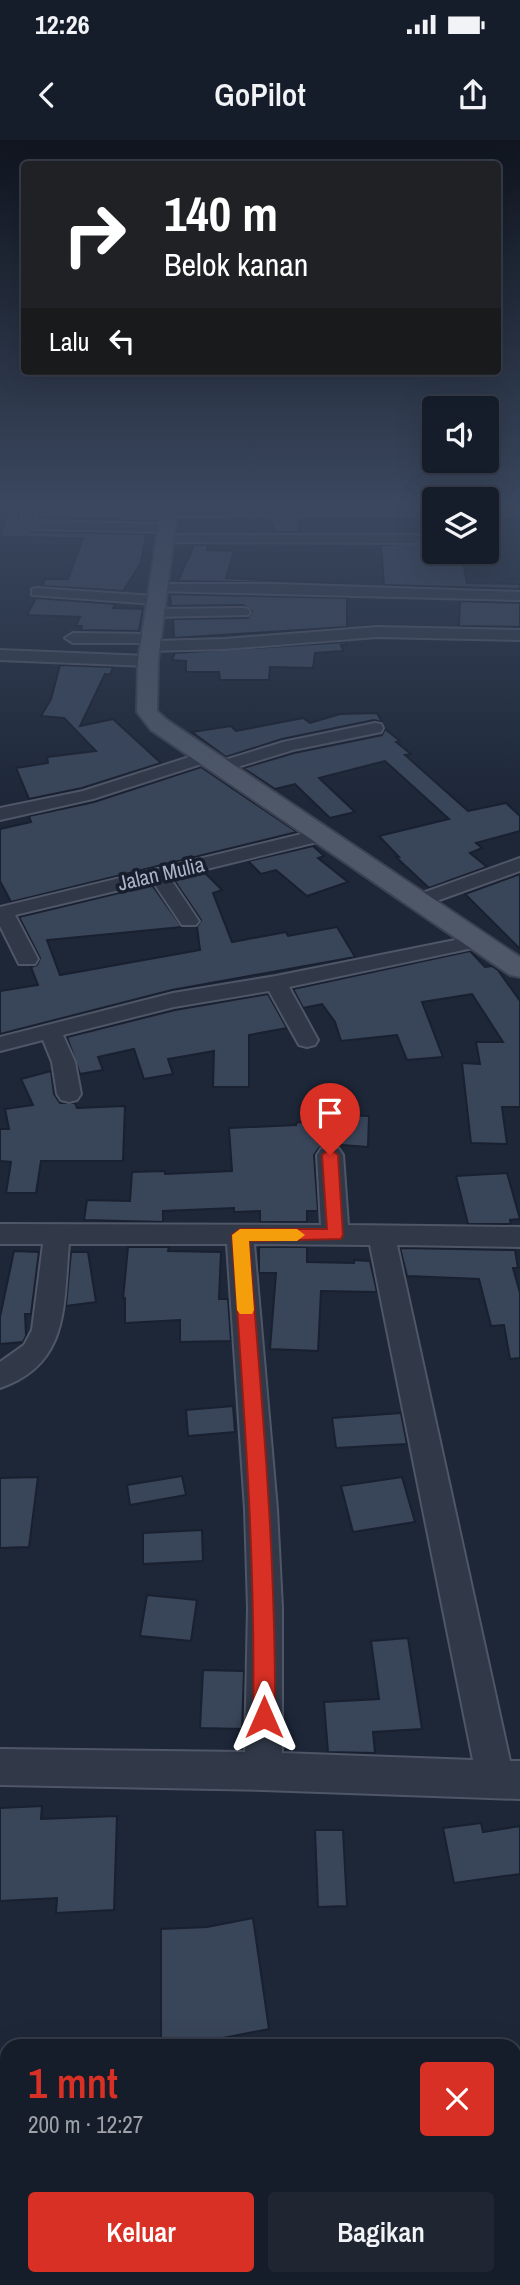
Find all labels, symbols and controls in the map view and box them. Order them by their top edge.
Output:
text: 12:26 [35,7,90,42]
text: GoPilot [214,73,306,116]
icon: back [28,76,66,114]
icon: share [454,76,492,114]
text: 140 m [164,180,278,246]
icon: right [49,189,140,280]
text: Belok kanan [164,243,308,286]
icon: left [103,322,141,360]
text: Lalu [49,324,89,359]
map controls [422,396,499,564]
button: sound [422,396,499,473]
button: layers [422,487,499,564]
street label: Jalan Mulia [115,849,207,898]
pin [300,1083,360,1155]
icon: arrive [311,1094,349,1132]
position arrow [227,1680,301,1754]
text: 1 mnt [28,2055,118,2111]
button: close [420,2062,494,2136]
text: 200 m · 12:27 [28,2109,143,2140]
button: Keluar [28,2192,254,2272]
button: Bagikan [268,2192,494,2272]

